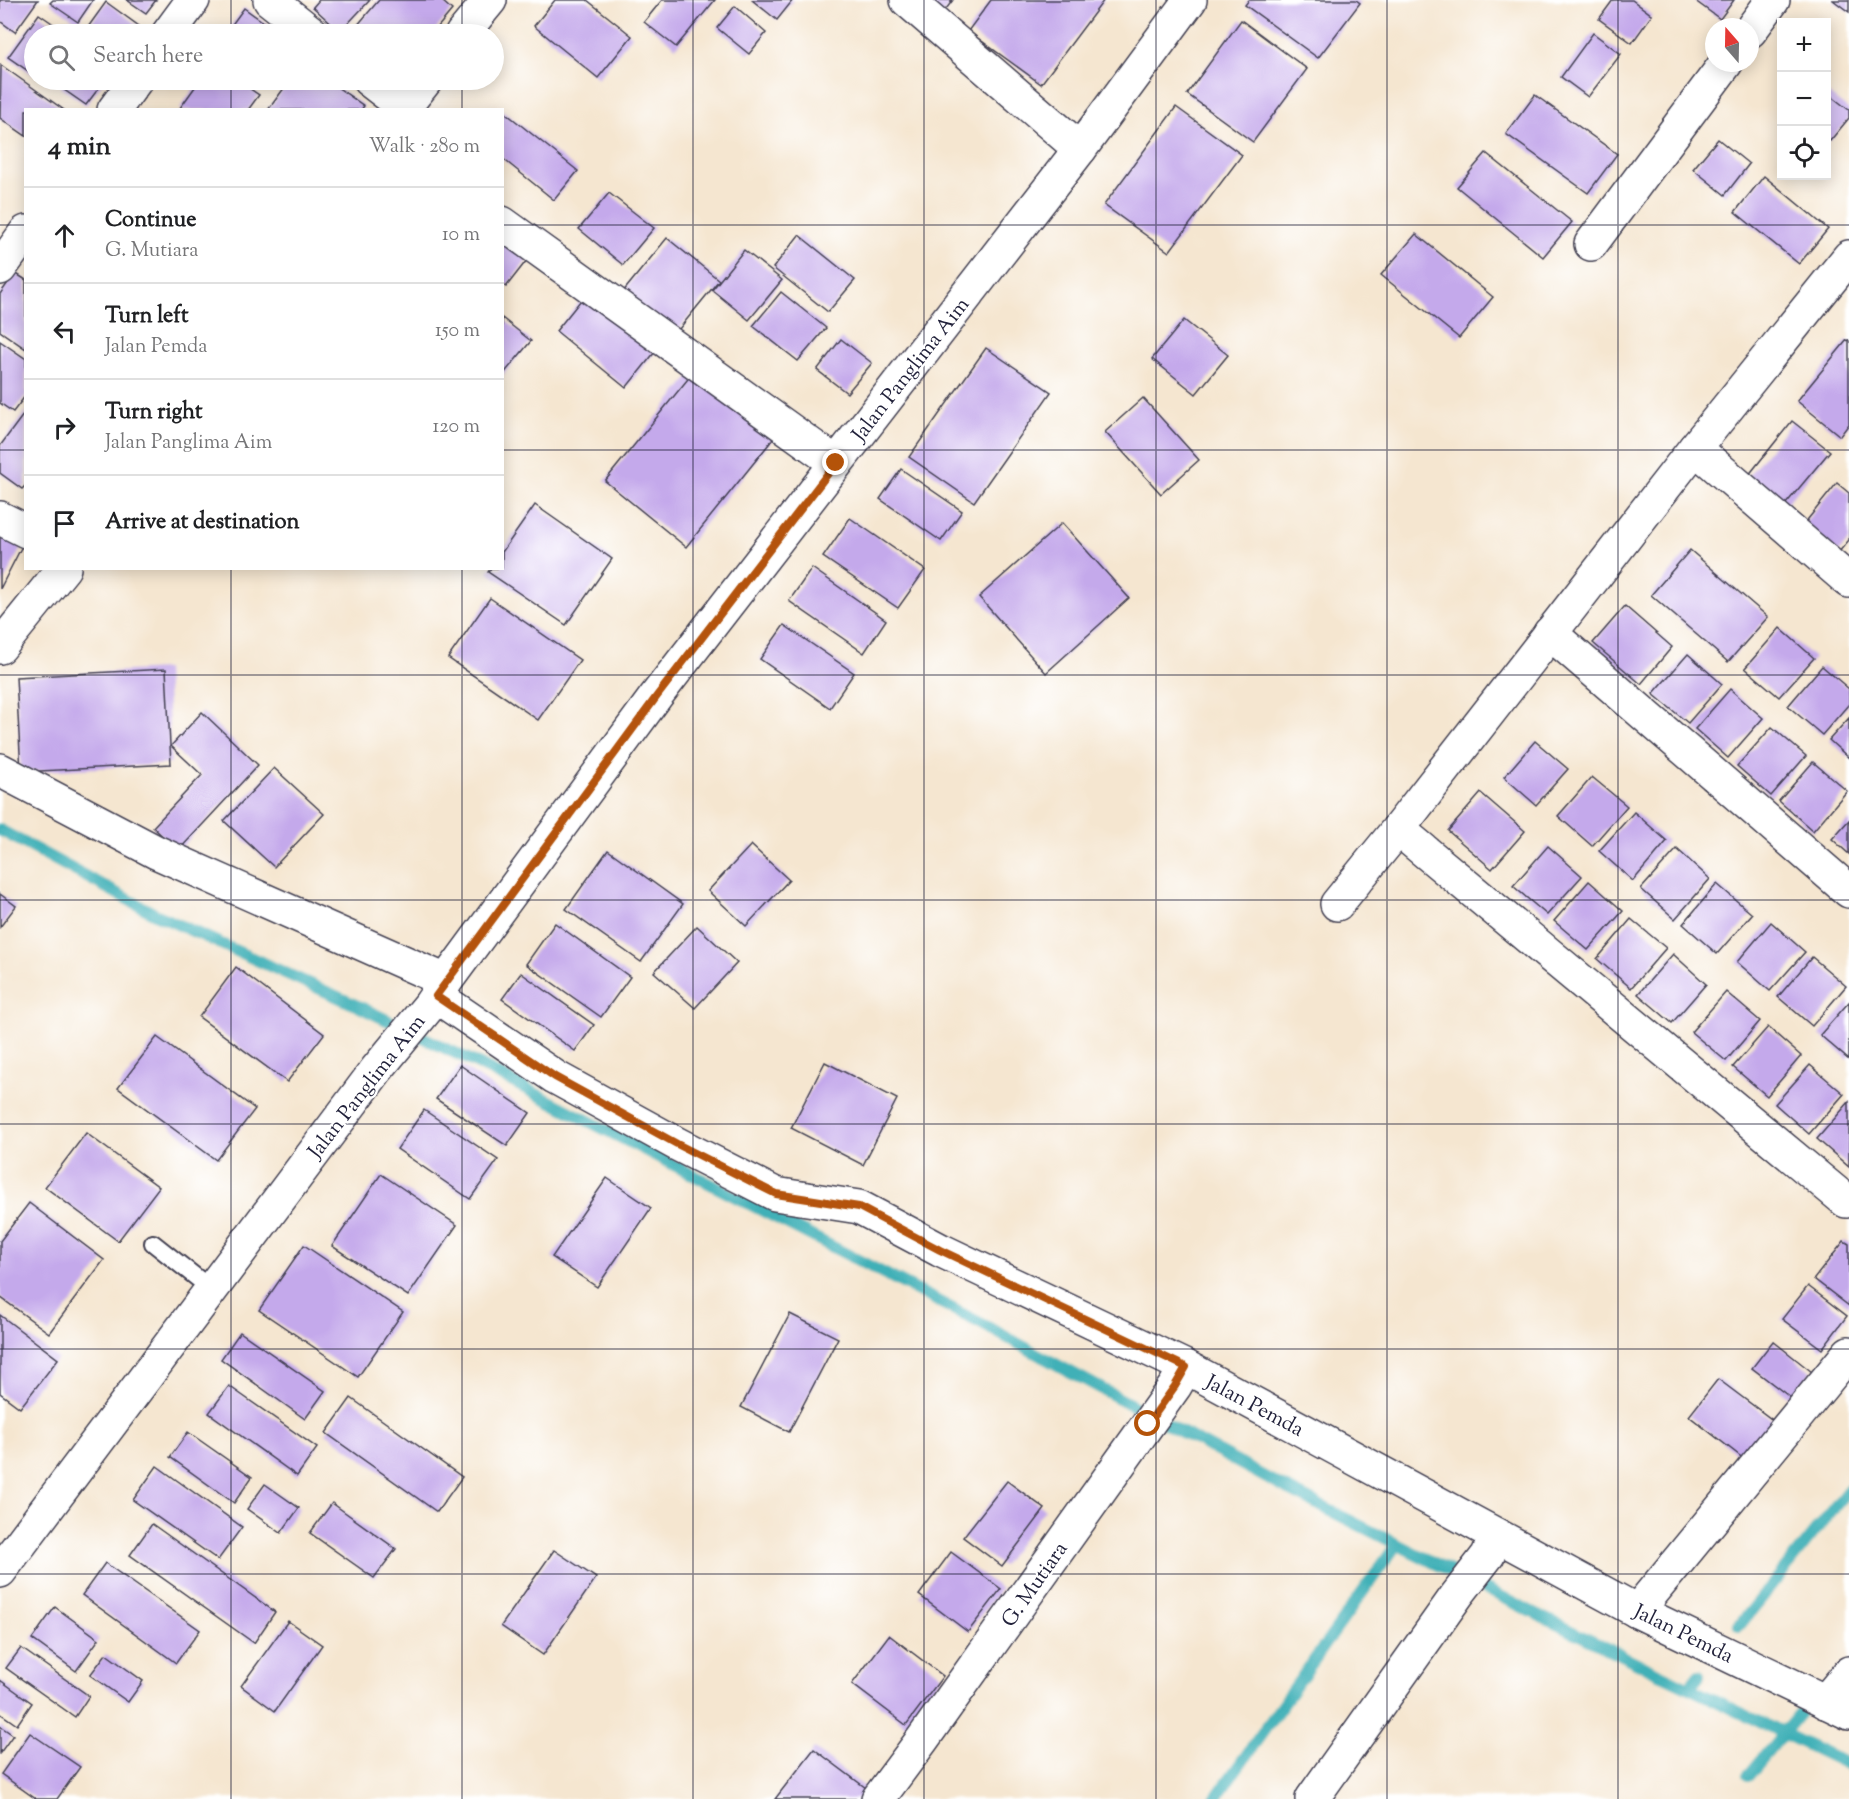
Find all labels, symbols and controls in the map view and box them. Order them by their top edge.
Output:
north arrow [1705,18,1759,72]
map controls [1777,18,1831,180]
button: + [1777,18,1831,72]
search box [24,24,504,90]
icon: search [45,41,78,74]
text: Search here [93,41,203,73]
button: − [1777,72,1831,126]
button: locate [1777,126,1831,180]
text: 4 min [48,129,111,166]
text: Walk · 280 m [369,133,480,162]
text: Continue [105,205,196,237]
icon: ahead [48,219,81,252]
text: 10 m [442,221,480,250]
text: G. Mutiara [105,237,198,266]
street label: Jalan Panglima Aim [845,292,977,449]
text: Turn left [105,301,188,333]
icon: left [48,315,81,348]
text: 150 m [435,317,480,346]
text: Jalan Pemda [105,333,208,362]
text: Turn right [105,397,202,429]
icon: right [48,411,81,444]
text: 120 m [432,413,480,442]
text: Jalan Panglima Aim [105,429,272,458]
route end [822,449,848,475]
icon: arrive [48,507,81,540]
text: Arrive at destination [105,507,300,539]
street label: Jalan Panglima Aim [301,1009,433,1166]
street label: Jalan Pemda [1199,1368,1309,1445]
route start [1134,1410,1160,1436]
street label: G. Mutiara [995,1536,1076,1634]
street label: Jalan Pemda [1627,1597,1738,1672]

